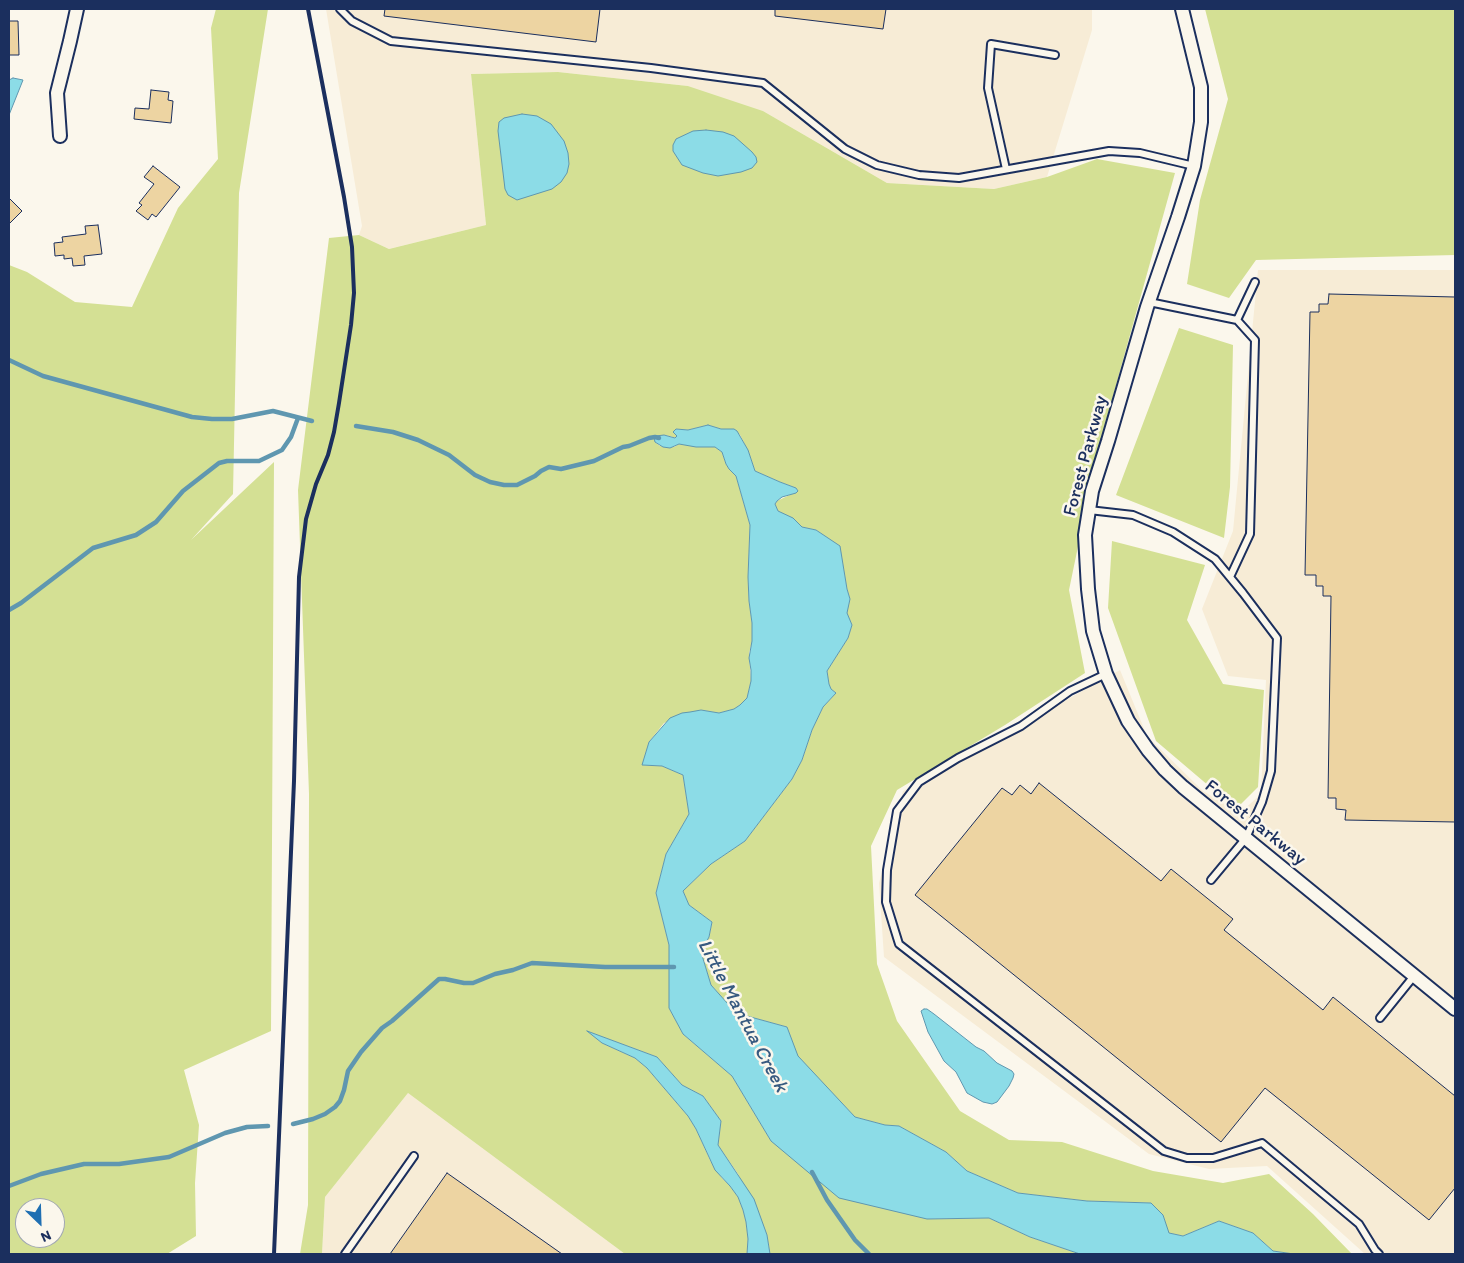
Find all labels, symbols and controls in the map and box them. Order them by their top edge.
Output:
street label: Forest Parkway [1059,393,1113,519]
street label: Forest Parkway [1200,775,1310,871]
water label: Little Mantua Creek [692,935,792,1097]
north arrow [15,1198,65,1248]
text: N [38,1227,54,1246]

